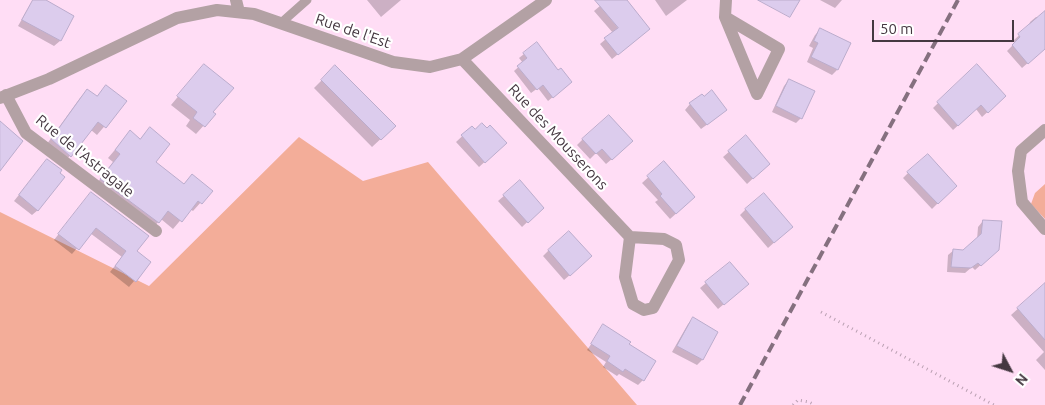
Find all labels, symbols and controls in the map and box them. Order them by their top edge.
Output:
street label: Rue de l'Est [313,10,393,52]
scale bar [875,10,1018,42]
text: 50 m [880,20,913,37]
street label: Rue des Mousserons [504,80,612,194]
street label: Rue de l'Astragale [32,111,138,201]
north arrow [985,345,1035,395]
text: N [1012,370,1031,389]

